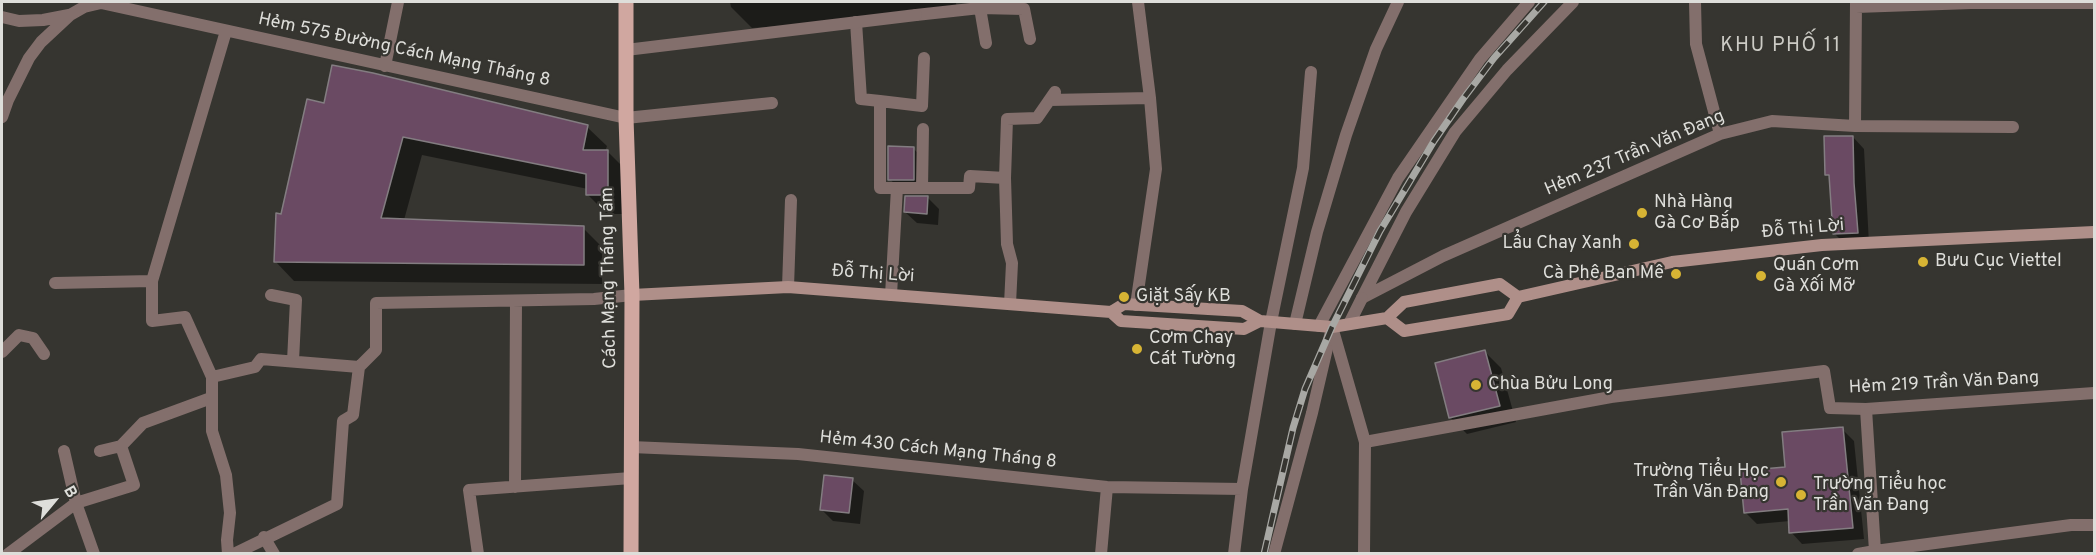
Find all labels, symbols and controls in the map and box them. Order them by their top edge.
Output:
street label: Hẻm 575 Đường Cách Mạng Tháng 8 [256,9,552,93]
district label: KHU PHỐ 11 [1720,35,1842,59]
street label: Hẻm 237 Trần Văn Đang [1542,106,1728,202]
street label: Cách Mạng Tháng Tám [598,187,622,369]
place label: Nhà Hàng Gà Cơ Bắp [1654,192,1740,234]
marker: Nhà Hàng Gà Cơ Bắp [1635,206,1649,220]
street label: Đỗ Thị Lời [1761,216,1845,244]
place label: Lẩu Chay Xanh [1502,233,1622,255]
marker: Lẩu Chay Xanh [1627,237,1641,251]
place label: Bưu Cục Viettel [1935,251,2062,273]
place label: Quán Cơm Gà Xối Mỡ [1773,255,1859,298]
marker: Bưu Cục Viettel [1916,255,1930,269]
street label: Đỗ Thị Lời [831,261,915,289]
place label: Cà Phê Ban Mê [1543,263,1664,285]
marker: Cà Phê Ban Mê [1669,267,1683,281]
marker: Quán Cơm Gà Xối Mỡ [1754,269,1768,283]
place label: Giặt Sấy KB [1136,286,1231,308]
marker: Giặt Sấy KB [1117,290,1131,304]
place label: Cơm Chay Cát Tường [1149,328,1236,370]
marker: Cơm Chay Cát Tường [1130,342,1144,356]
street label: Hẻm 219 Trần Văn Ðang [1848,368,2040,400]
place label: Chùa Bửu Long [1488,374,1613,396]
marker: Chùa Bửu Long [1469,378,1483,392]
street label: Hẻm 430 Cách Mạng Tháng 8 [818,428,1058,474]
place label: Trường Tiểu Học Trần Văn Đang [1633,461,1769,504]
north arrow [24,471,84,531]
place label: Trường Tiểu học Trần Văn Đang [1813,474,1947,516]
marker: Trường Tiểu Học Trần Văn Đang [1774,475,1788,489]
text: B [58,483,81,502]
marker: Trường Tiểu học Trần Văn Đang [1794,488,1808,502]

